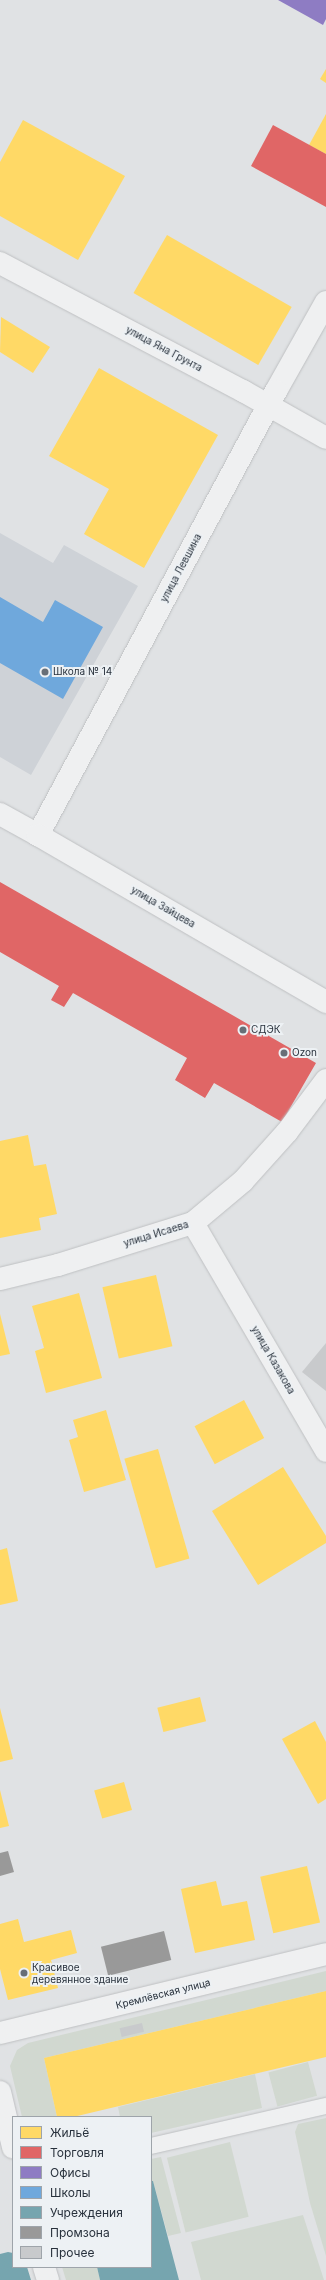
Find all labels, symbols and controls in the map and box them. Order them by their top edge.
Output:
street label: улица Яна Грунта [124,324,204,374]
street label: улица Левшина [158,532,204,604]
place label: Школа № 14 [53,666,112,678]
marker: Школа № 14 [40,667,50,677]
street label: улица Зайцева [129,884,197,930]
place label: СДЭК [251,1024,281,1036]
marker: СДЭК [238,1025,248,1035]
place label: Ozon [292,1047,317,1059]
marker: Ozon [279,1048,289,1058]
street label: улица Исаева [122,1218,190,1250]
street label: улица Казакова [249,1324,297,1396]
place label: Красивое деревянное здание [32,1961,128,1984]
marker: Красивое деревянное здание [19,1968,29,1978]
street label: Кремлёвская улица [114,1976,212,2012]
legend [12,2116,152,2268]
text: Жильё [50,2125,89,2140]
text: Торговля [50,2145,104,2160]
text: Офисы [50,2165,90,2180]
text: Школы [50,2185,91,2200]
text: Учреждения [50,2205,123,2220]
text: Промзона [50,2225,110,2240]
text: Прочее [50,2245,95,2260]

